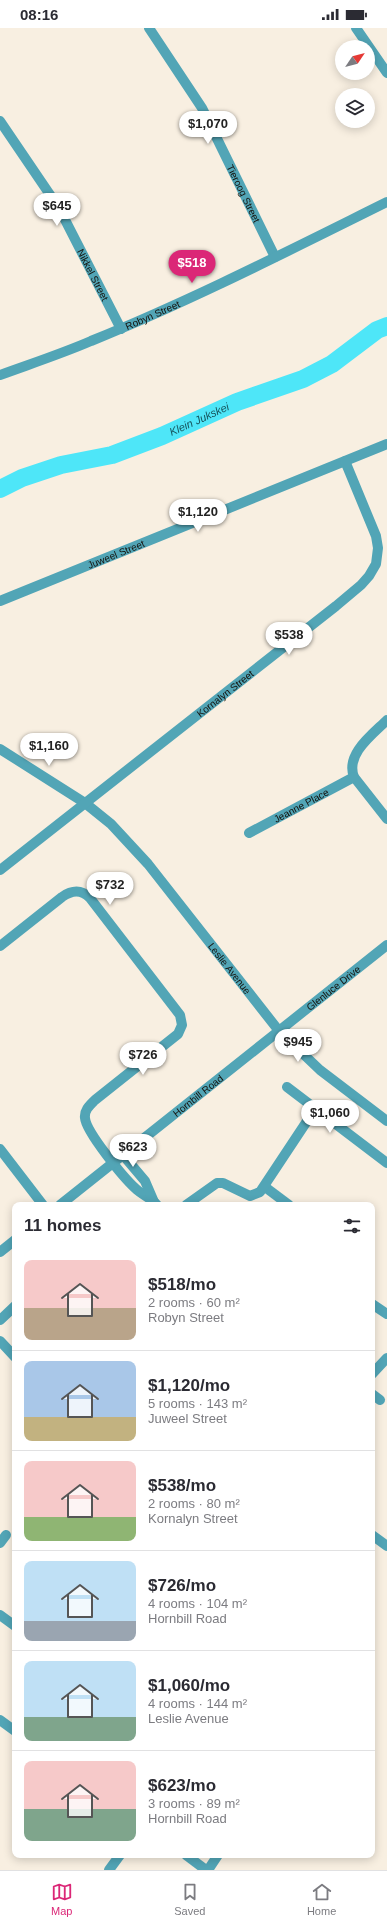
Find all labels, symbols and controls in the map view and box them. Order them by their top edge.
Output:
text: 08:16 [20,6,58,23]
north arrow [335,40,375,80]
map controls [335,40,375,128]
button: layers [335,88,375,128]
pin: $1,070 [175,111,241,145]
text: $1,070 [188,116,228,131]
street label: Tieroog Street [225,163,263,224]
pin: $645 [33,193,81,227]
text: $645 [43,198,71,213]
street label: Nikkel Street [75,247,111,303]
pin: $518 [168,250,216,284]
text: $518 [178,255,206,270]
street label: Robyn Street [124,298,182,332]
water label: Klein Jukskei [167,400,231,438]
pin: $1,120 [165,499,231,533]
text: $1,120 [178,504,218,519]
street label: Juweel Street [86,537,146,571]
pin: $538 [265,622,313,656]
text: $538 [275,627,303,642]
street label: Kornalyn Street [194,668,256,719]
pin: $1,160 [16,733,82,767]
text: $1,160 [29,738,69,753]
street label: Jeanne Place [272,786,331,824]
pin: $732 [86,872,134,906]
text: $732 [96,877,124,892]
street label: Leslie Avenue [206,940,253,996]
street label: Glenluce Drive [304,963,363,1013]
pin: $945 [274,1029,322,1063]
text: $945 [284,1034,312,1049]
pin: $726 [119,1042,167,1076]
text: $726 [129,1047,157,1062]
street label: Hornbill Road [171,1072,225,1119]
pin: $1,060 [297,1100,363,1134]
text: $1,060 [310,1105,350,1120]
pin: $623 [109,1134,157,1168]
text: $623 [119,1139,147,1154]
icon: filters [341,1215,363,1237]
text: 11 homes [24,1216,102,1235]
text: $518/mo [148,1275,216,1294]
icon: home [56,1276,104,1324]
text: 2 rooms · 60 m² [148,1295,240,1310]
text: Robyn Street [148,1310,224,1325]
text: $1,120/mo [148,1376,230,1395]
icon: home [56,1377,104,1425]
text: 5 rooms · 143 m² [148,1396,247,1411]
text: Juweel Street [148,1411,227,1426]
text: $538/mo [148,1476,216,1495]
icon: home [56,1477,104,1525]
text: 2 rooms · 80 m² [148,1496,240,1511]
text: Kornalyn Street [148,1511,238,1526]
text: $726/mo [148,1576,216,1595]
icon: home [56,1577,104,1625]
text: 4 rooms · 104 m² [148,1596,247,1611]
text: Hornbill Road [148,1611,227,1626]
text: $1,060/mo [148,1676,230,1695]
icon: home [56,1677,104,1725]
text: 4 rooms · 144 m² [148,1696,247,1711]
text: Leslie Avenue [148,1711,229,1726]
text: $623/mo [148,1776,216,1795]
icon: home [56,1777,104,1825]
text: 3 rooms · 89 m² [148,1796,240,1811]
text: Hornbill Road [148,1811,227,1826]
tab: Map [51,1881,73,1917]
tab: Saved [174,1881,205,1917]
tab: Home [307,1881,336,1917]

